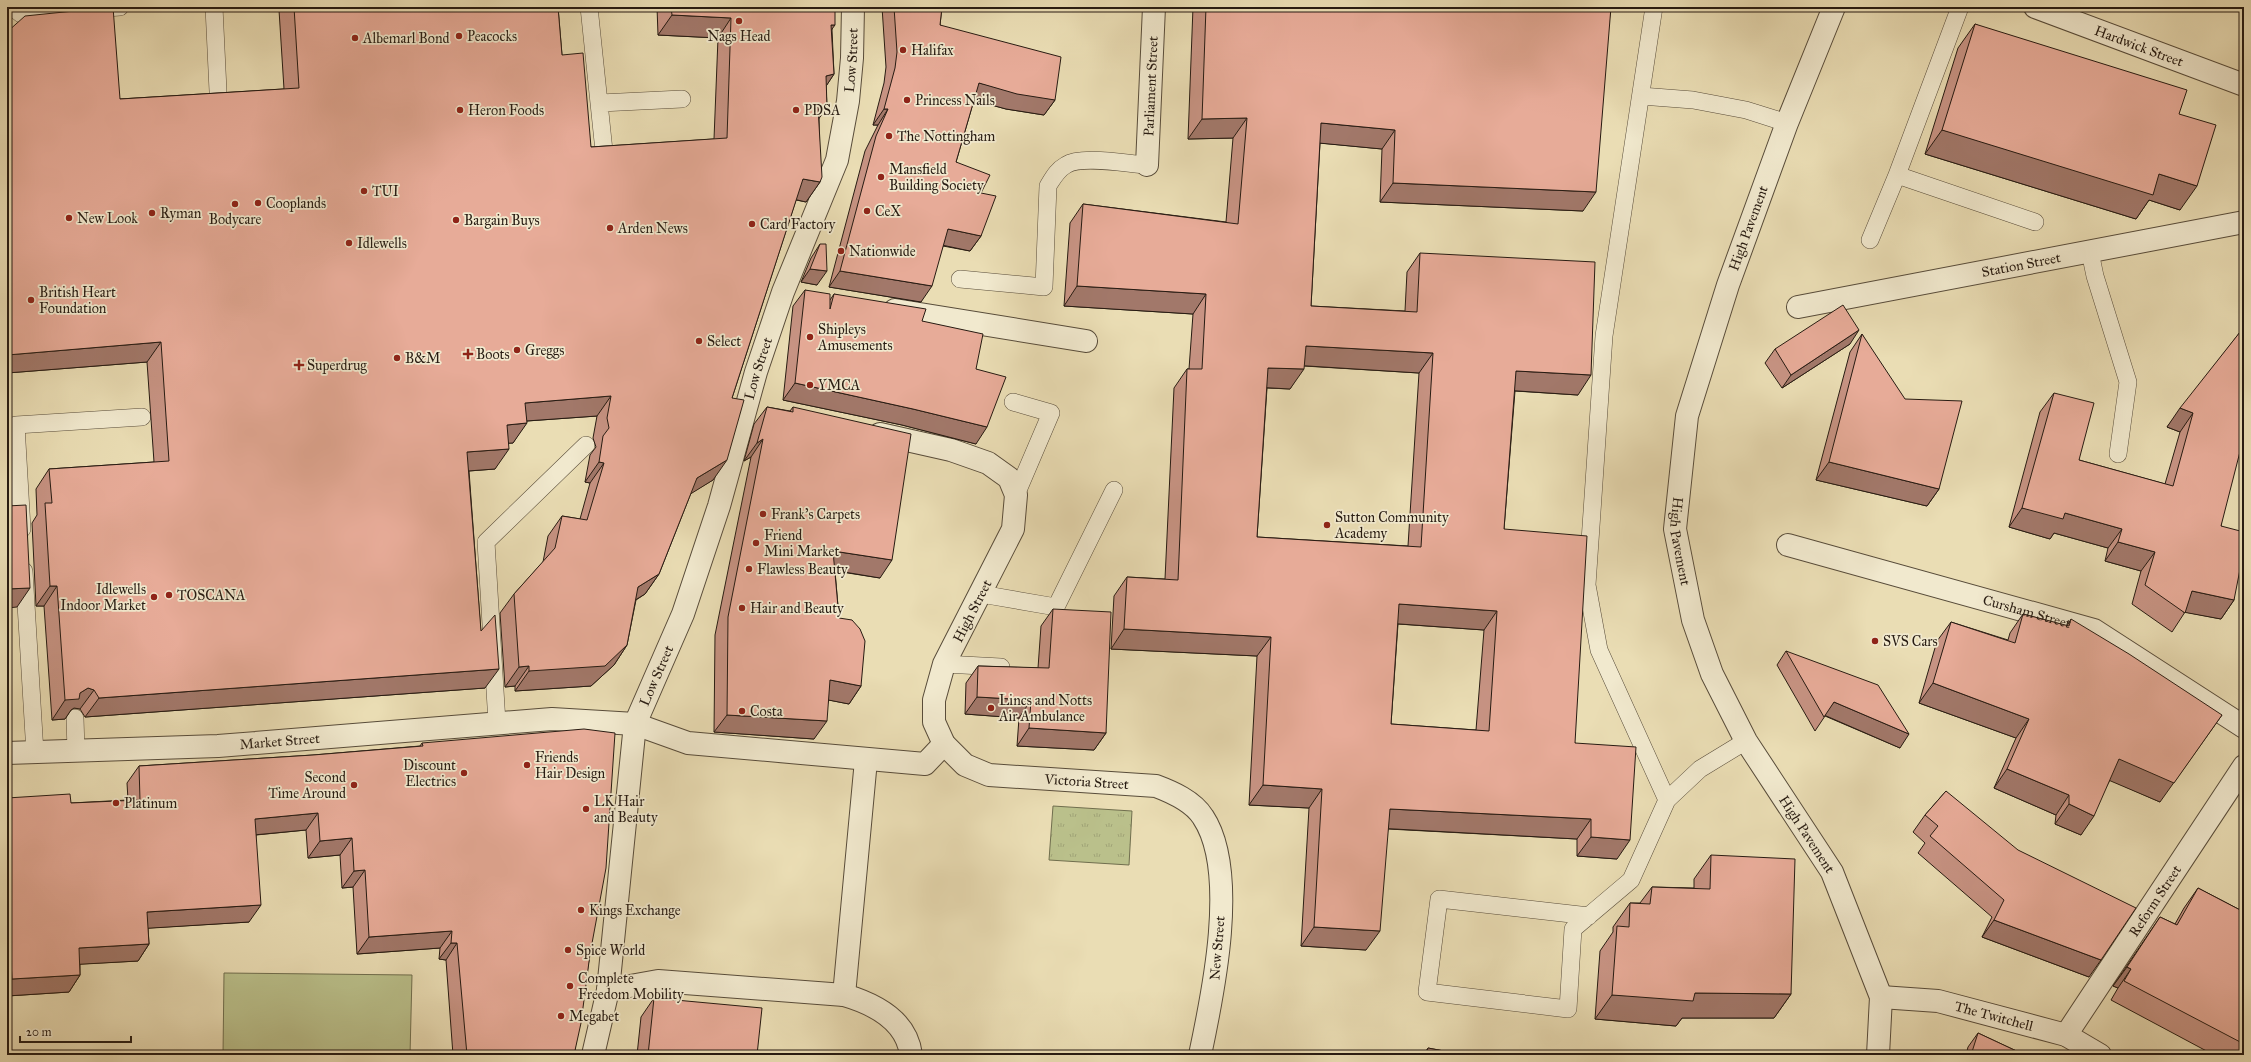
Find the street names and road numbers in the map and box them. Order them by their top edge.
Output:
street label: Hardwick Street [2092,22,2186,71]
street label: Low Street [841,28,862,93]
street label: Parliament Street [1140,36,1162,137]
street label: High Pavement [1725,183,1772,273]
street label: Station Street [1980,249,2062,281]
street label: Low Street [741,335,776,402]
street label: High Pavement [1666,496,1694,587]
street label: High Street [949,577,995,645]
street label: Cursham Street [1981,592,2073,632]
street label: Low Street [636,643,677,709]
street label: Market Street [239,730,321,753]
street label: Victoria Street [1043,771,1129,793]
street label: High Pavement [1775,792,1838,876]
street label: Reform Street [2125,862,2185,940]
street label: New Street [1206,915,1229,981]
street label: The Twitchell [1953,998,2035,1035]

